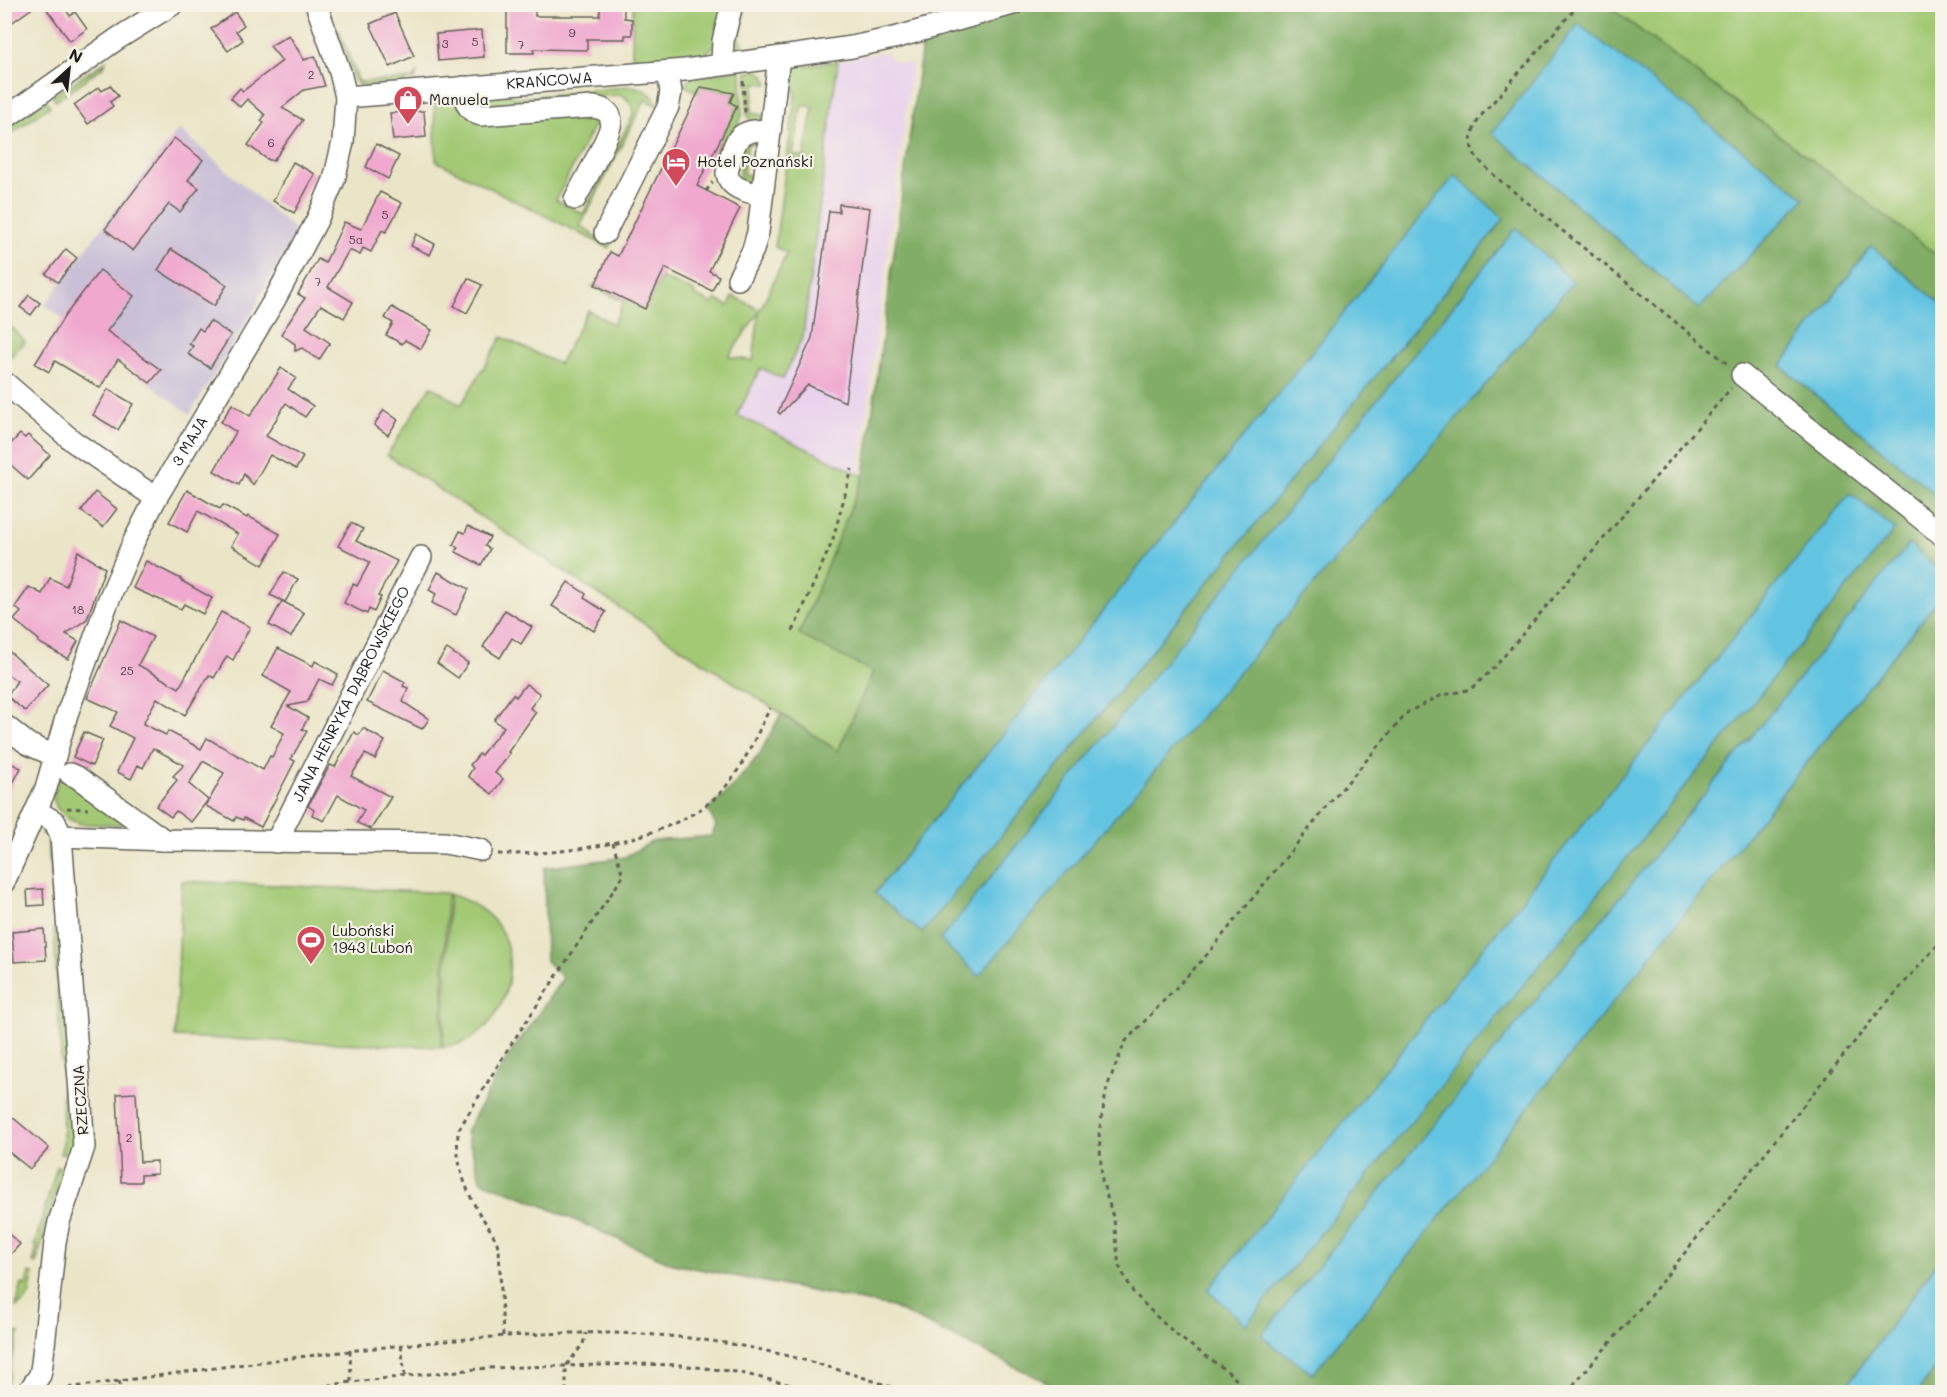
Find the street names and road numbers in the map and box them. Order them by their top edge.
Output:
street label: KRAŃCOWA [505,66,593,93]
street label: 3 MAJA [167,412,212,469]
street label: JANA HENRYKA DĄBROWSKIEGO [287,582,414,805]
street label: RZECZNA [68,1064,92,1136]

